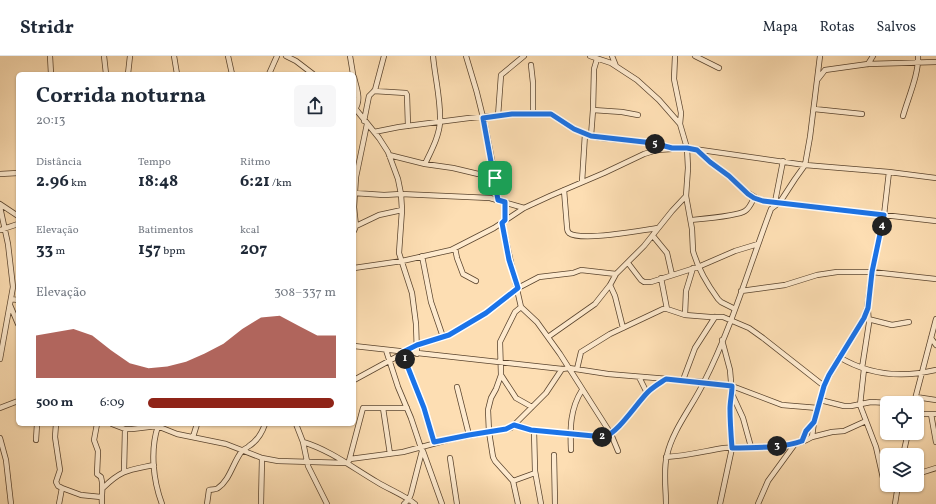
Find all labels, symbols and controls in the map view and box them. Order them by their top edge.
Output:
text: Stridr [20,15,74,41]
text: Mapa [763,18,798,37]
text: Rotas [820,18,854,37]
text: Salvos [876,18,916,37]
text: Corrida noturna [36,81,206,112]
button: share [294,85,336,127]
text: 20:13 [36,112,65,130]
pin: 5 [645,134,665,154]
text: 5 [652,136,658,151]
text: Distância [36,155,82,170]
text: Tempo [138,155,171,170]
text: Ritmo [240,155,270,170]
pin [478,161,512,195]
icon: arrive [484,167,506,189]
text: 2.96 [36,170,69,193]
text: 18:48 [138,170,178,193]
text: 6:21 [240,170,270,193]
text: km [69,176,87,191]
text: /km [270,176,292,191]
pin: 4 [872,216,892,236]
text: 4 [879,218,885,233]
text: Elevação [36,223,79,238]
text: Batimentos [138,223,193,238]
text: kcal [240,223,260,238]
text: 33 [36,238,53,261]
text: 157 [138,238,161,261]
text: 207 [240,238,267,261]
text: m [53,244,65,259]
text: bpm [161,244,185,259]
text: Elevação [36,284,86,302]
text: 308–337 m [274,284,336,302]
pin: 1 [395,349,415,369]
text: 1 [403,351,407,366]
text: 500 m [36,394,73,412]
text: 6:09 [100,394,124,412]
map controls [880,396,924,492]
button: locate [880,396,924,440]
pin: 2 [592,427,612,447]
text: 2 [599,429,605,444]
pin: 3 [767,436,787,456]
text: 3 [774,438,780,453]
button: layers [880,448,924,492]

